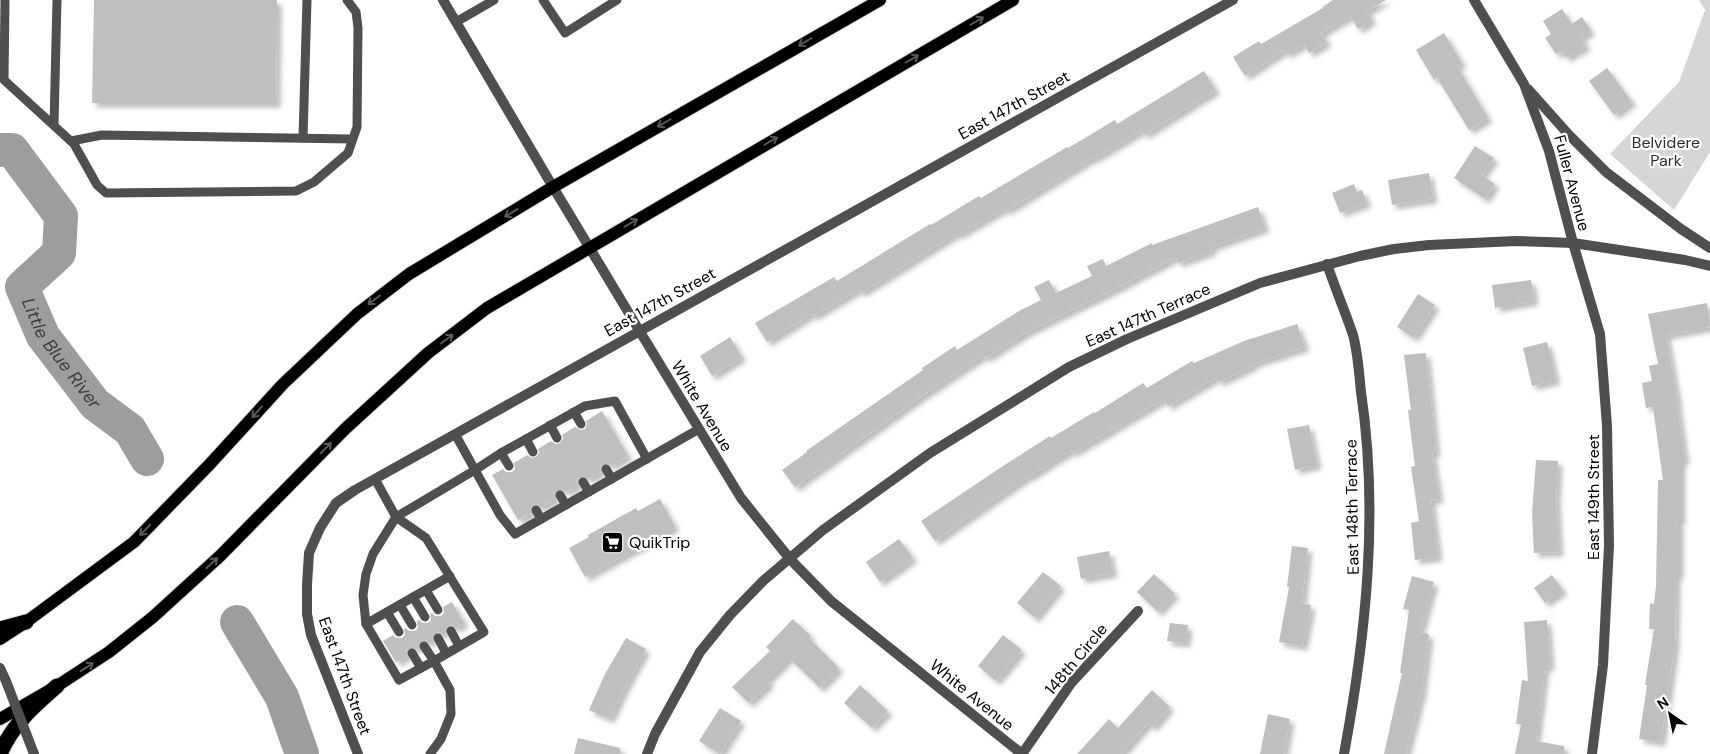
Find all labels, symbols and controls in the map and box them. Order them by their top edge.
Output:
one-way arrow [969,16,984,26]
one-way arrow [798,38,812,48]
one-way arrow [904,53,918,63]
street label: East 147th Street [955,66,1073,144]
one-way arrow [657,119,672,129]
park label: Belvidere Park [1632,132,1700,171]
street label: Fuller Avenue [1549,133,1595,233]
one-way arrow [764,135,778,145]
one-way arrow [504,208,518,218]
one-way arrow [623,217,638,227]
street label: East 147th Street [601,263,719,341]
street label: East 147th Terrace [1082,278,1214,352]
water label: Little Blue River [16,294,107,415]
one-way arrow [368,295,381,306]
one-way arrow [440,334,454,344]
street label: White Avenue [667,357,737,455]
one-way arrow [251,406,263,419]
street label: East 149th Street [1583,434,1604,560]
street label: East 148th Terrace [1340,439,1364,575]
one-way arrow [320,442,332,454]
one-way arrow [139,524,151,537]
supermarket icon: QuikTrip [601,530,625,554]
place label: QuikTrip [629,532,690,553]
one-way arrow [205,557,218,569]
street label: East 147th Street [314,614,376,738]
street label: 148th Circle [1040,619,1112,699]
street label: White Avenue [926,655,1018,735]
one-way arrow [80,662,94,672]
north arrow [1645,689,1695,739]
text: N [1654,693,1672,713]

